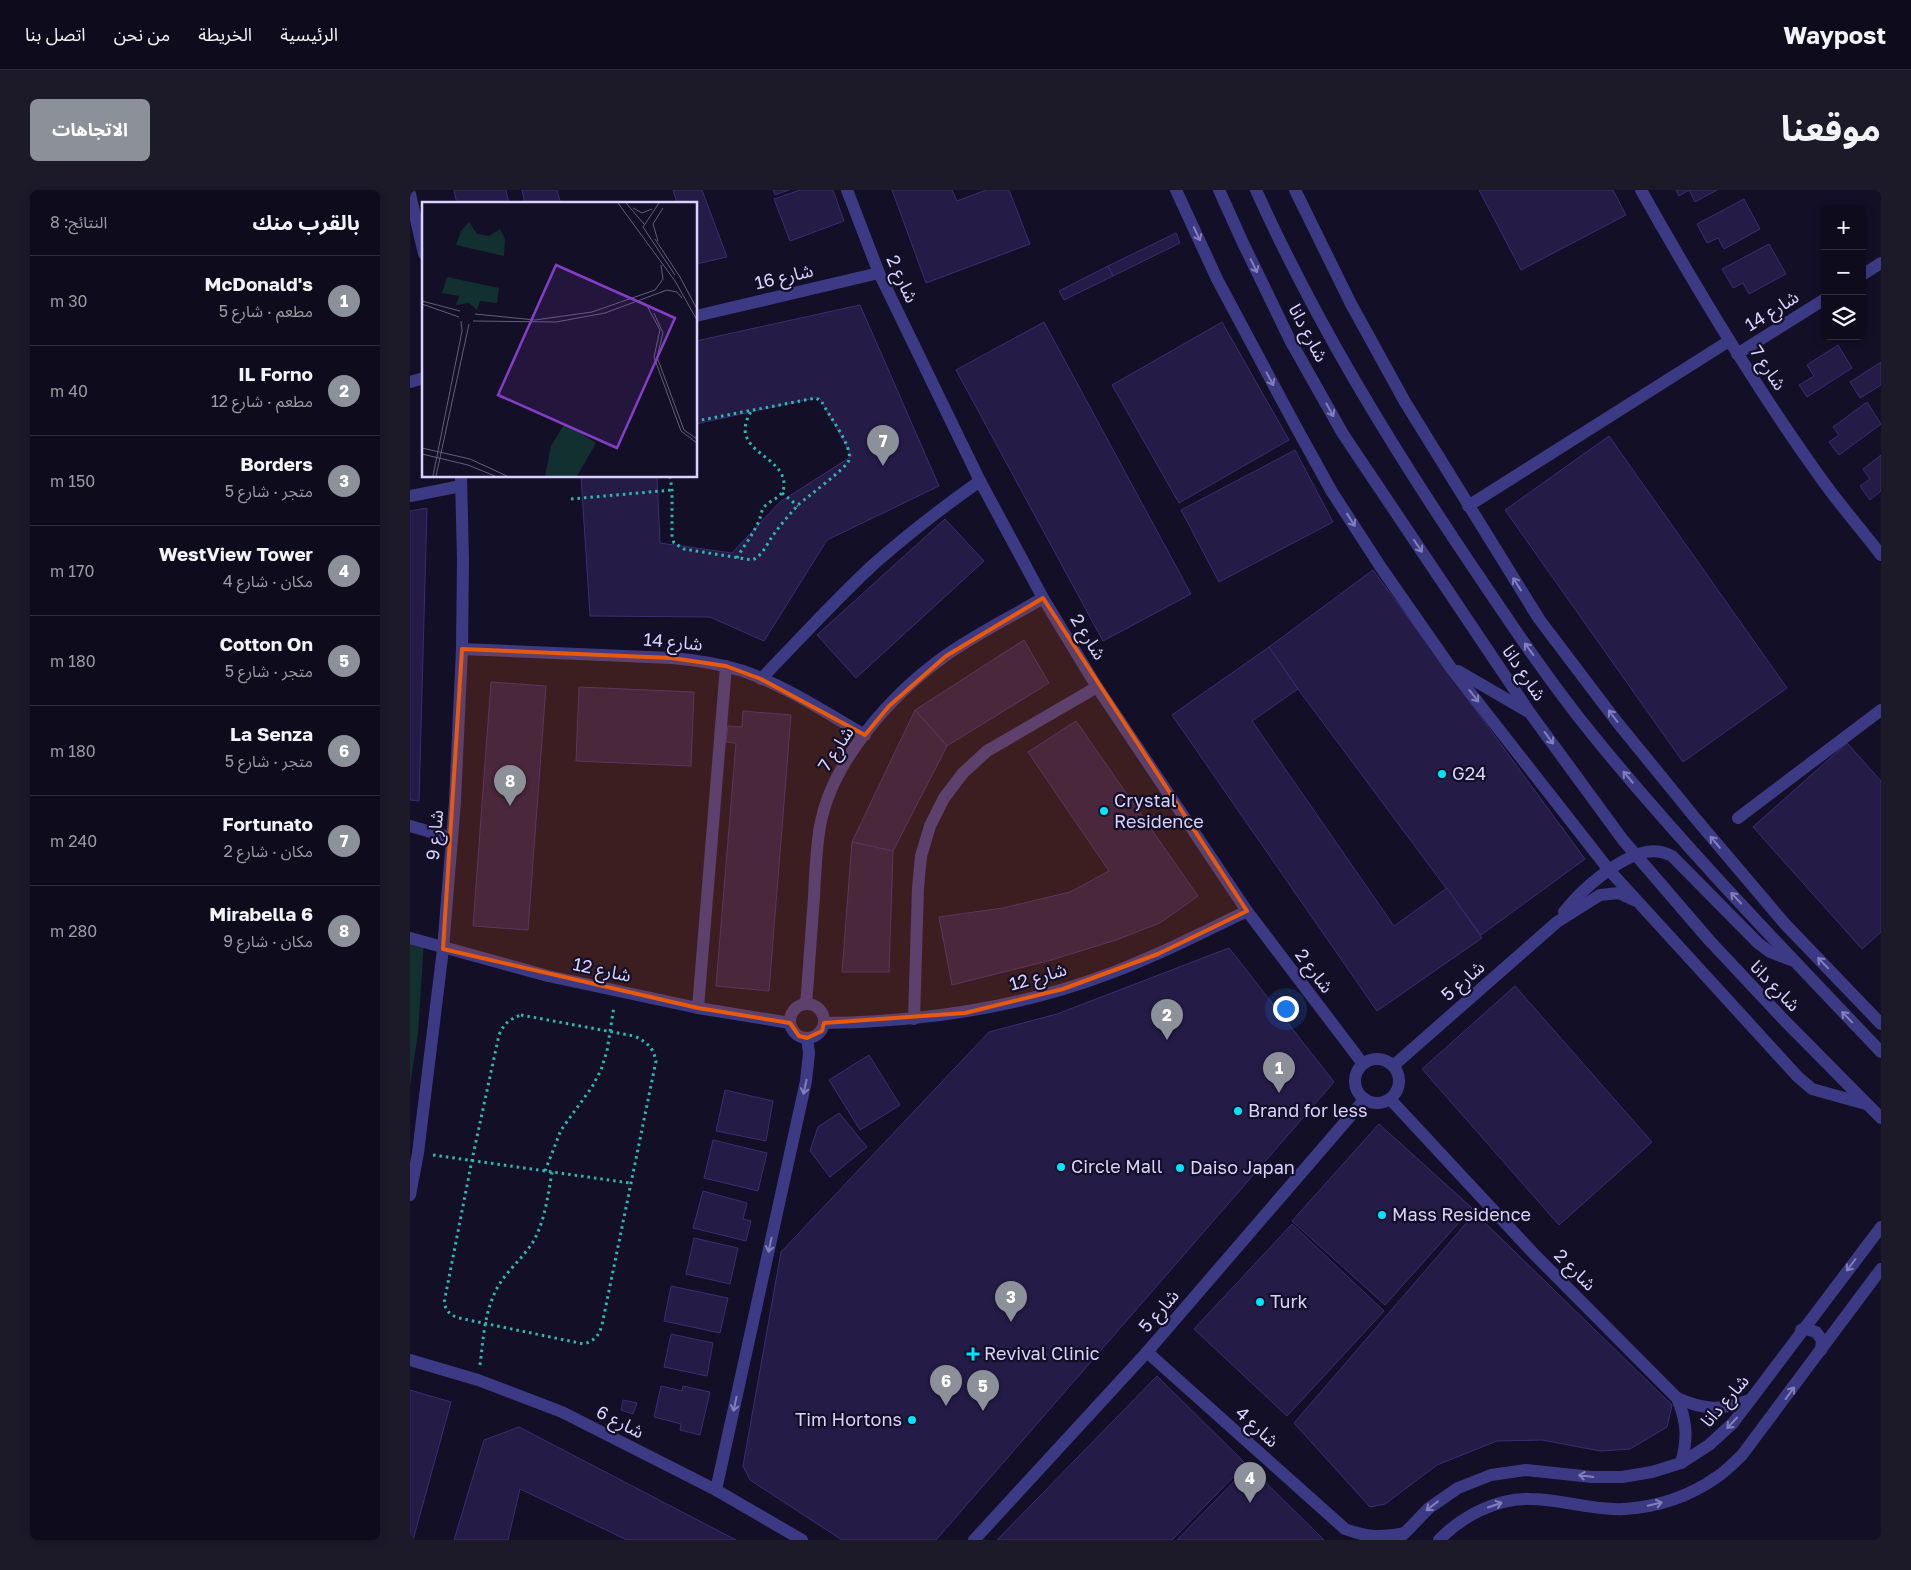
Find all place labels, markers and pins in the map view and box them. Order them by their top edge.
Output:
pin: 7 [867,425,899,466]
place label: G24 [1452,762,1486,784]
pin: 8 [494,765,526,806]
marker: G24 [1436,768,1448,780]
place label: Crystal Residence [1114,789,1204,832]
marker: Crystal Residence [1098,805,1110,817]
pin: 2 [1151,999,1183,1040]
pin: 1 [1263,1052,1295,1093]
place label: Brand for less [1248,1099,1368,1121]
marker: Brand for less [1232,1105,1244,1117]
place label: Circle Mall [1071,1155,1163,1177]
place label: Daiso Japan [1190,1156,1295,1178]
marker: Circle Mall [1055,1161,1067,1173]
marker: Daiso Japan [1174,1162,1186,1174]
place label: Mass Residence [1392,1203,1531,1225]
marker: Mass Residence [1376,1209,1388,1221]
pin: 3 [995,1281,1027,1322]
place label: Turk [1270,1290,1308,1312]
marker: Turk [1254,1296,1266,1308]
place label: Revival Clinic [984,1342,1100,1364]
marker: Revival Clinic [966,1347,980,1361]
pin: 6 [930,1365,962,1406]
pin: 5 [967,1370,999,1411]
place label: Tim Hortons [795,1408,902,1430]
marker: Tim Hortons [906,1414,918,1426]
pin: 4 [1234,1462,1266,1503]

